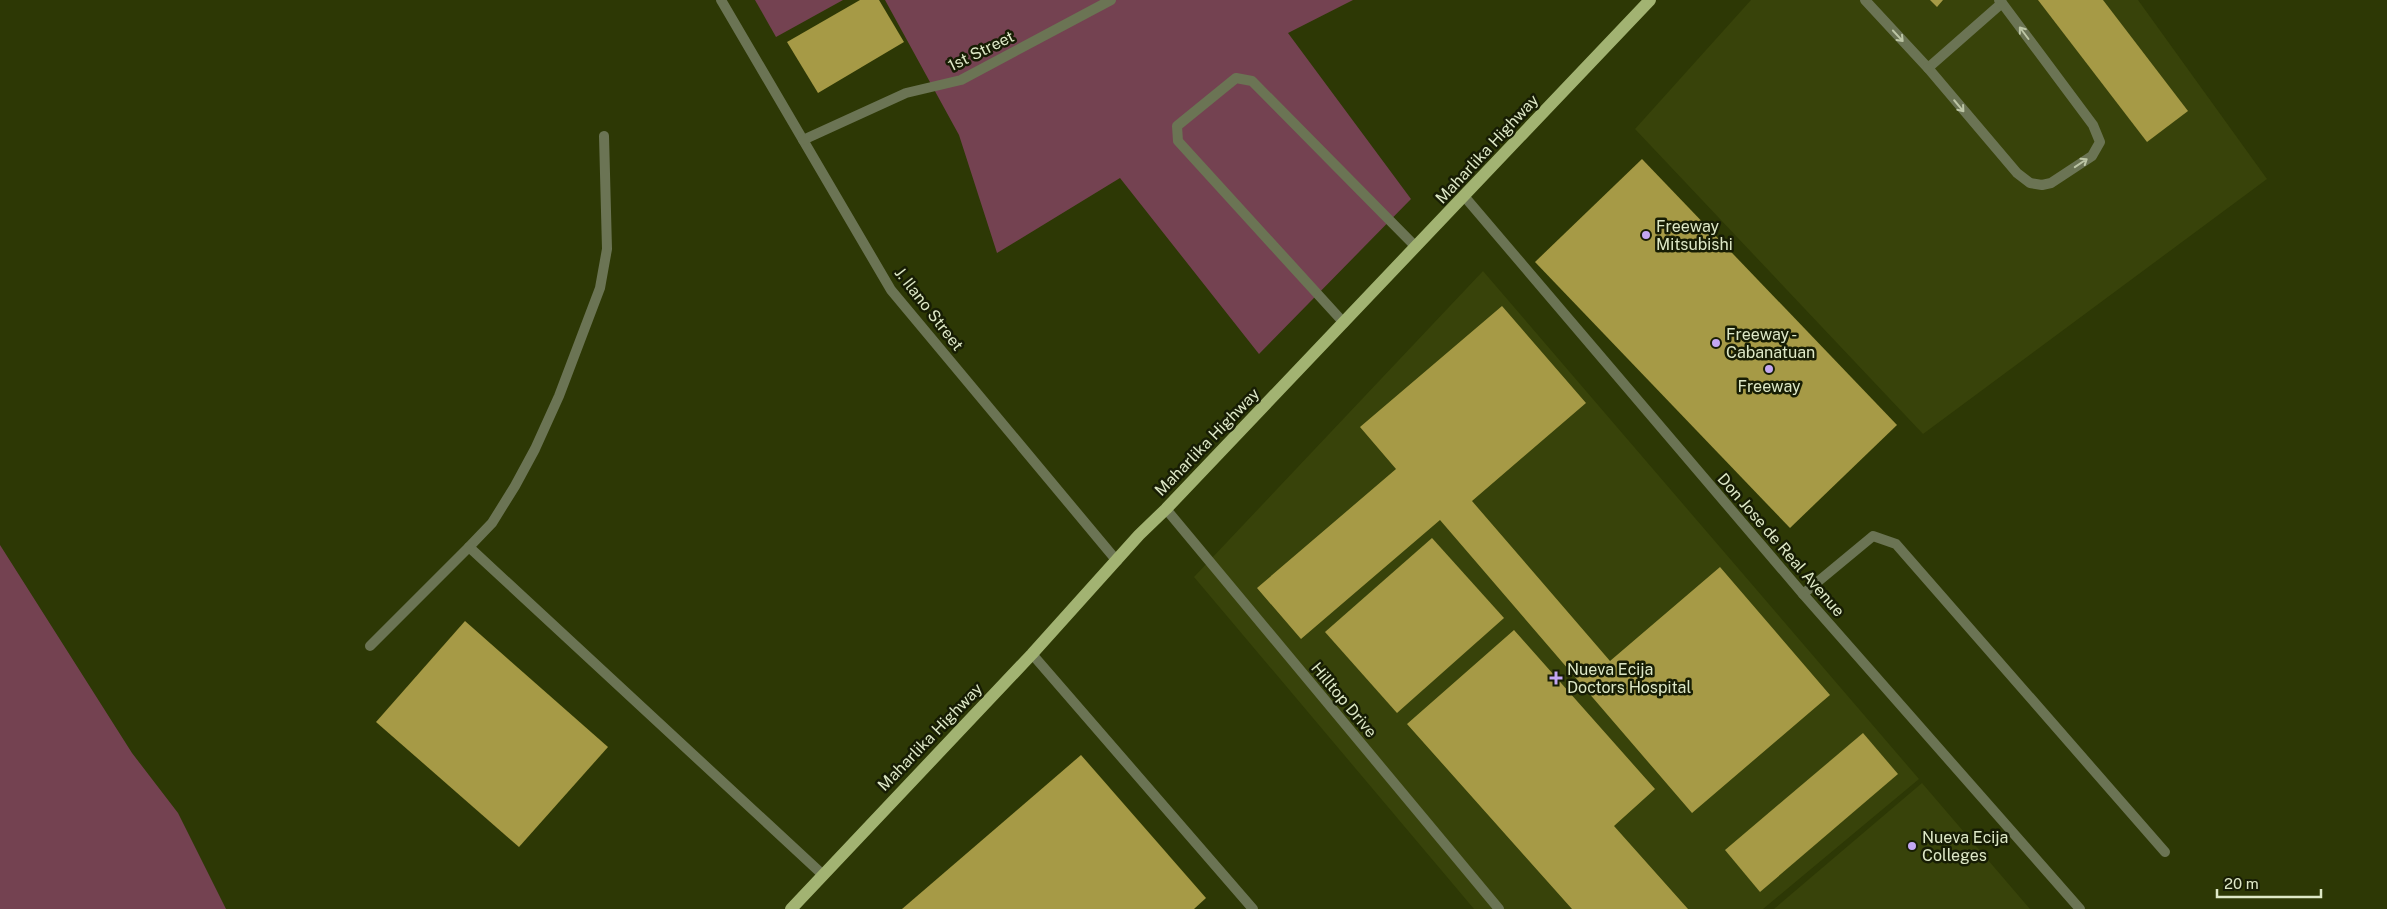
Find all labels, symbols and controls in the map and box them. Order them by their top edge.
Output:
one-way arrow [2019,26,2029,40]
street label: 1st Street [945,27,1017,75]
one-way arrow [1892,29,1904,42]
street label: Maharlika Highway [1432,90,1543,207]
one-way arrow [1954,99,1965,112]
one-way arrow [2074,158,2088,169]
place label: Freeway Mitsubishi [1656,217,1733,254]
marker: Freeway Mitsubishi [1640,229,1652,241]
street label: J. Ilano Street [891,264,967,354]
place label: Freeway - Cabanatuan [1726,325,1815,362]
marker: Freeway - Cabanatuan [1710,337,1722,349]
marker: Freeway [1763,363,1775,375]
place label: Freeway [1737,377,1801,396]
street label: Maharlika Highway [1151,384,1264,500]
street label: Don Jose de Real Avenue [1714,469,1848,621]
street label: Hilltop Drive [1307,659,1381,741]
place label: Nueva Ecija Doctors Hospital [1567,660,1691,697]
marker: Nueva Ecija Doctors Hospital [1549,671,1563,685]
street label: Maharlika Highway [874,679,987,795]
place label: Nueva Ecija Colleges [1922,828,2008,865]
marker: Nueva Ecija Colleges [1906,840,1918,852]
scale bar [2217,866,2321,898]
text: 20 m [2224,875,2259,892]

